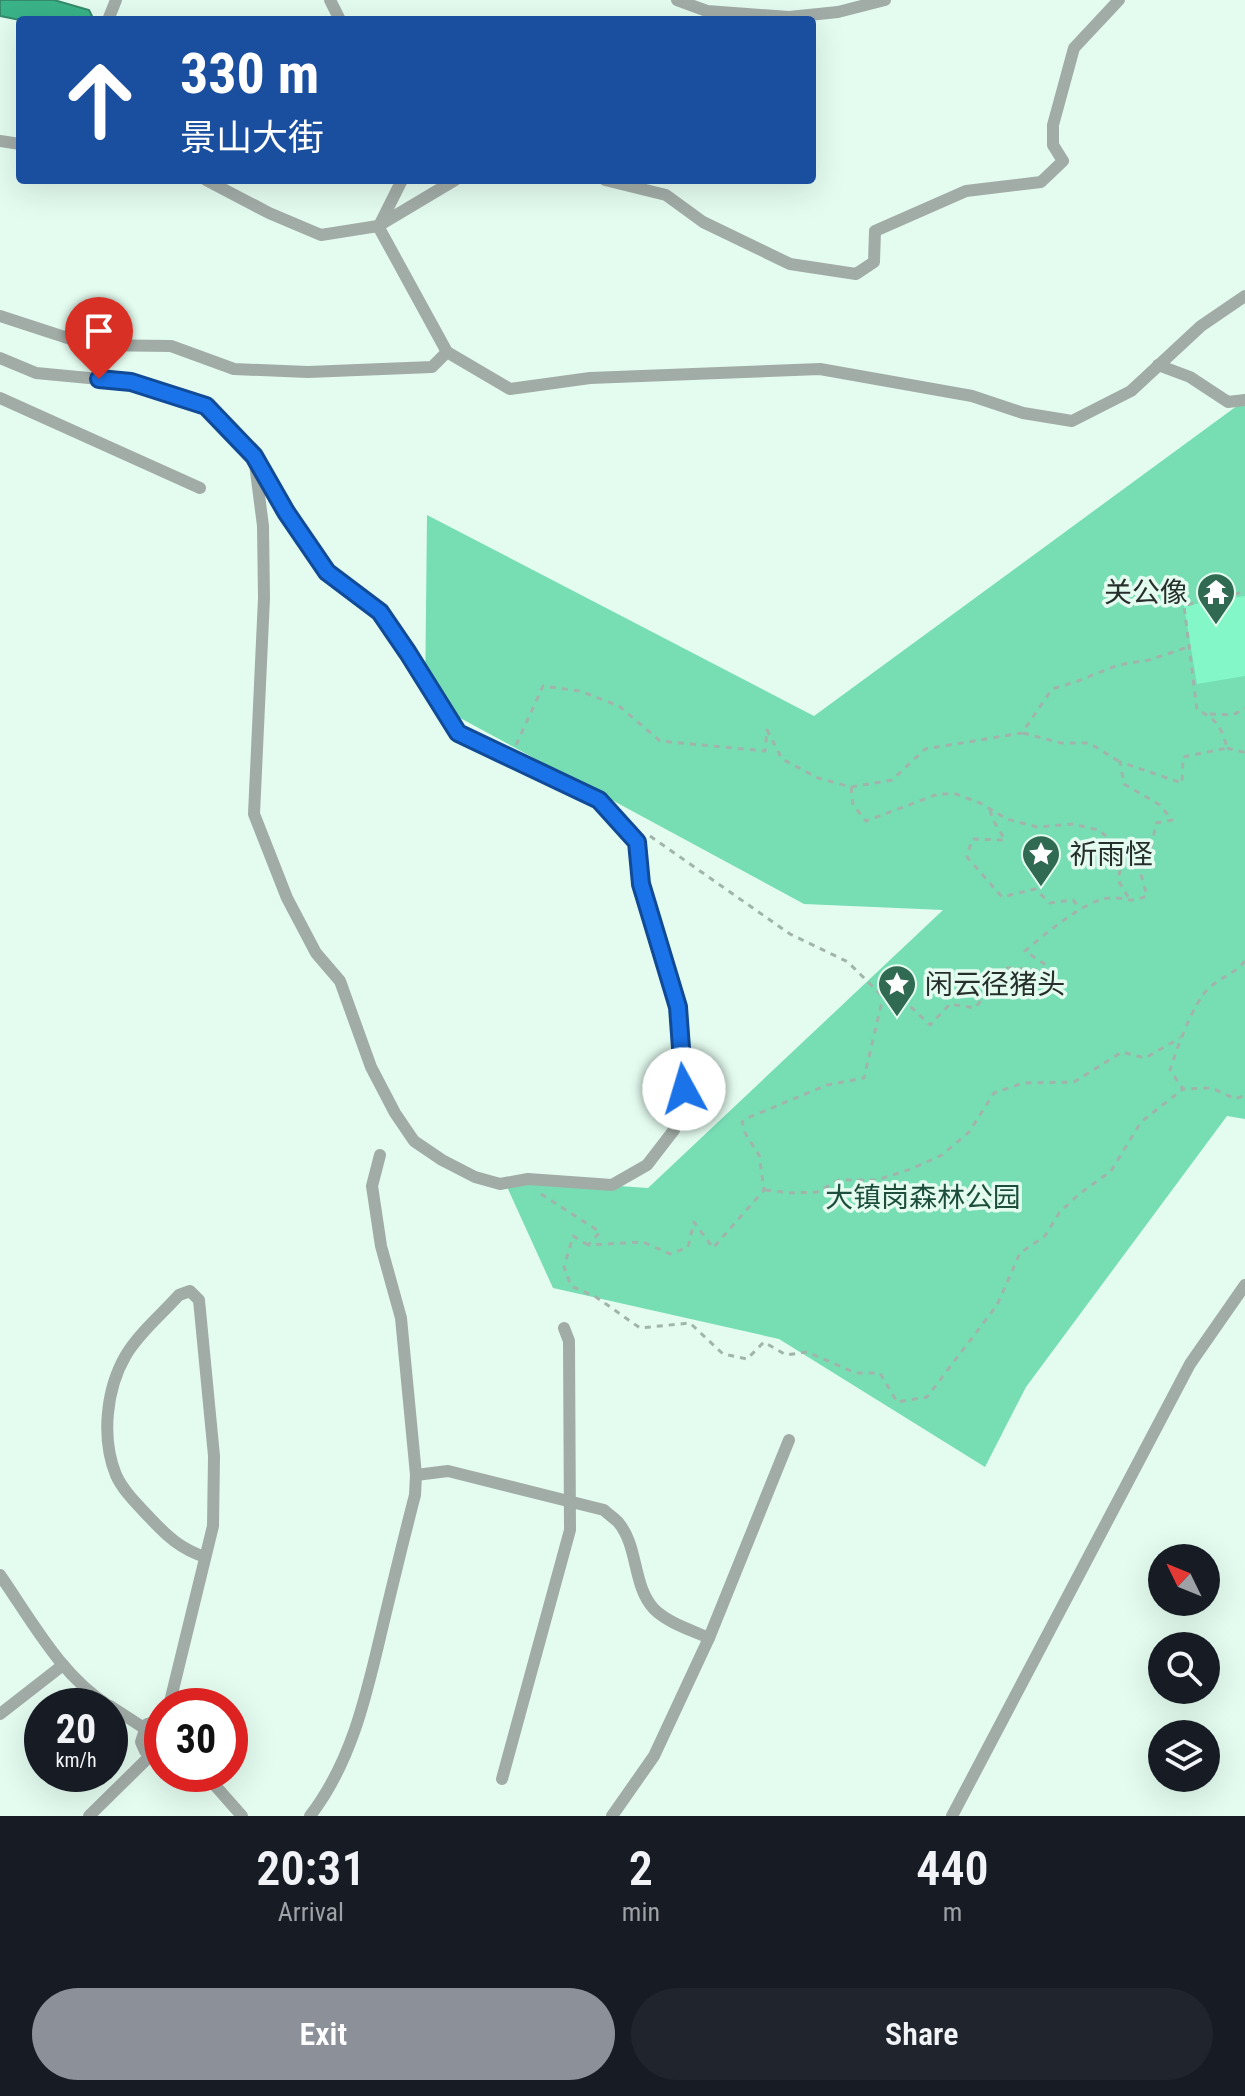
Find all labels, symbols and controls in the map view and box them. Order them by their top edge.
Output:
text: 330 m [180,41,319,107]
icon: ahead [48,48,152,152]
text: 景山大街 [180,117,324,159]
pin [65,297,133,379]
icon: arrive [77,309,121,353]
temple icon: 关公像 [1195,571,1237,626]
place label: 关公像 [1104,576,1188,609]
place icon: 祈雨怪 [1020,833,1062,888]
place label: 祈雨怪 [1069,838,1153,871]
place icon: 闲云径猪头 [876,963,918,1018]
place label: 闲云径猪头 [925,968,1065,1001]
position arrow [642,1047,726,1131]
park label: 大镇岗森林公园 [825,1181,1021,1214]
north arrow [1148,1544,1220,1616]
map controls [1148,1544,1220,1792]
button: search [1148,1632,1220,1704]
speed limit sign: 30 [144,1688,248,1792]
text: 20 [56,1706,96,1753]
button: layers [1148,1720,1220,1792]
text: km/h [55,1748,97,1772]
text: 20:31 [256,1840,366,1897]
text: 2 [629,1840,653,1897]
text: 440 [916,1840,989,1897]
text: Arrival [278,1897,344,1927]
text: min [622,1897,660,1927]
text: m [943,1897,962,1927]
button: Exit [32,1988,615,2080]
button: Share [631,1988,1213,2080]

